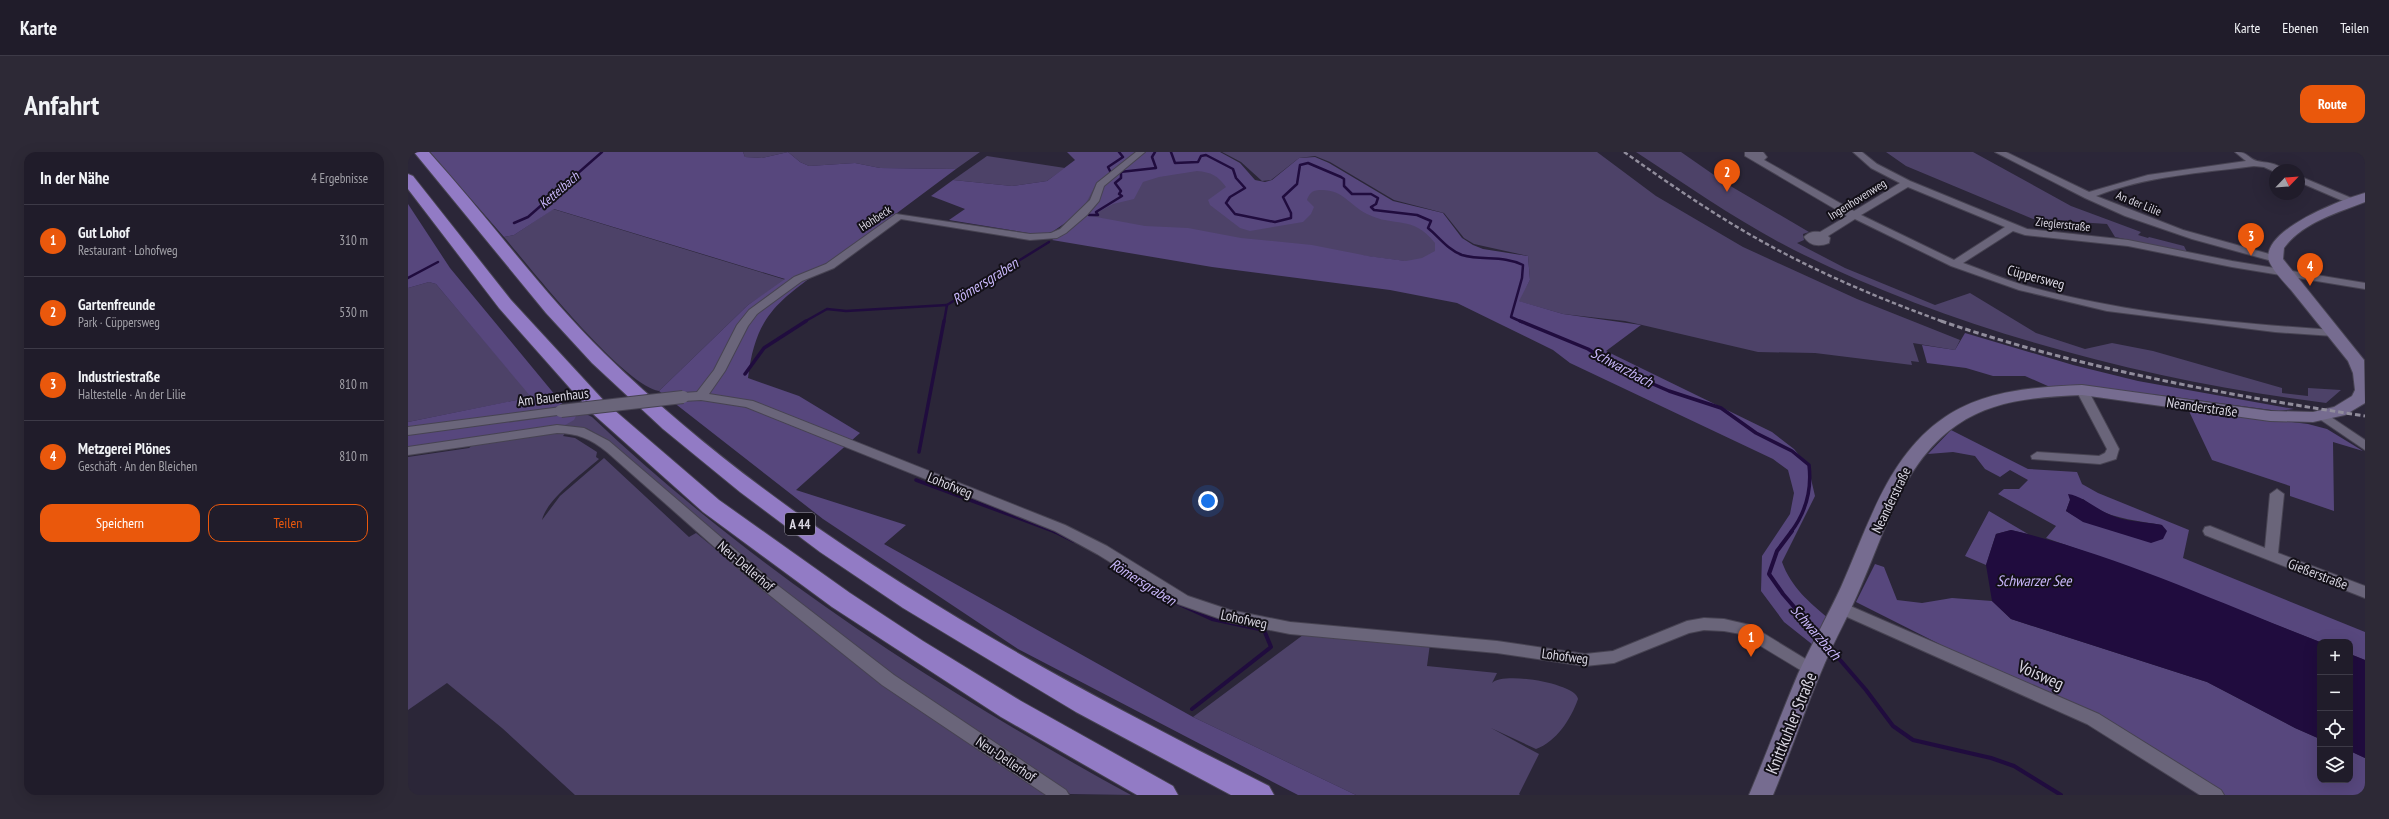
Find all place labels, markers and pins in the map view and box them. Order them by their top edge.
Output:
pin: 2 [1714,159,1740,192]
pin: 3 [2238,223,2264,256]
pin: 4 [2297,253,2323,286]
pin: 1 [1738,624,1764,657]

